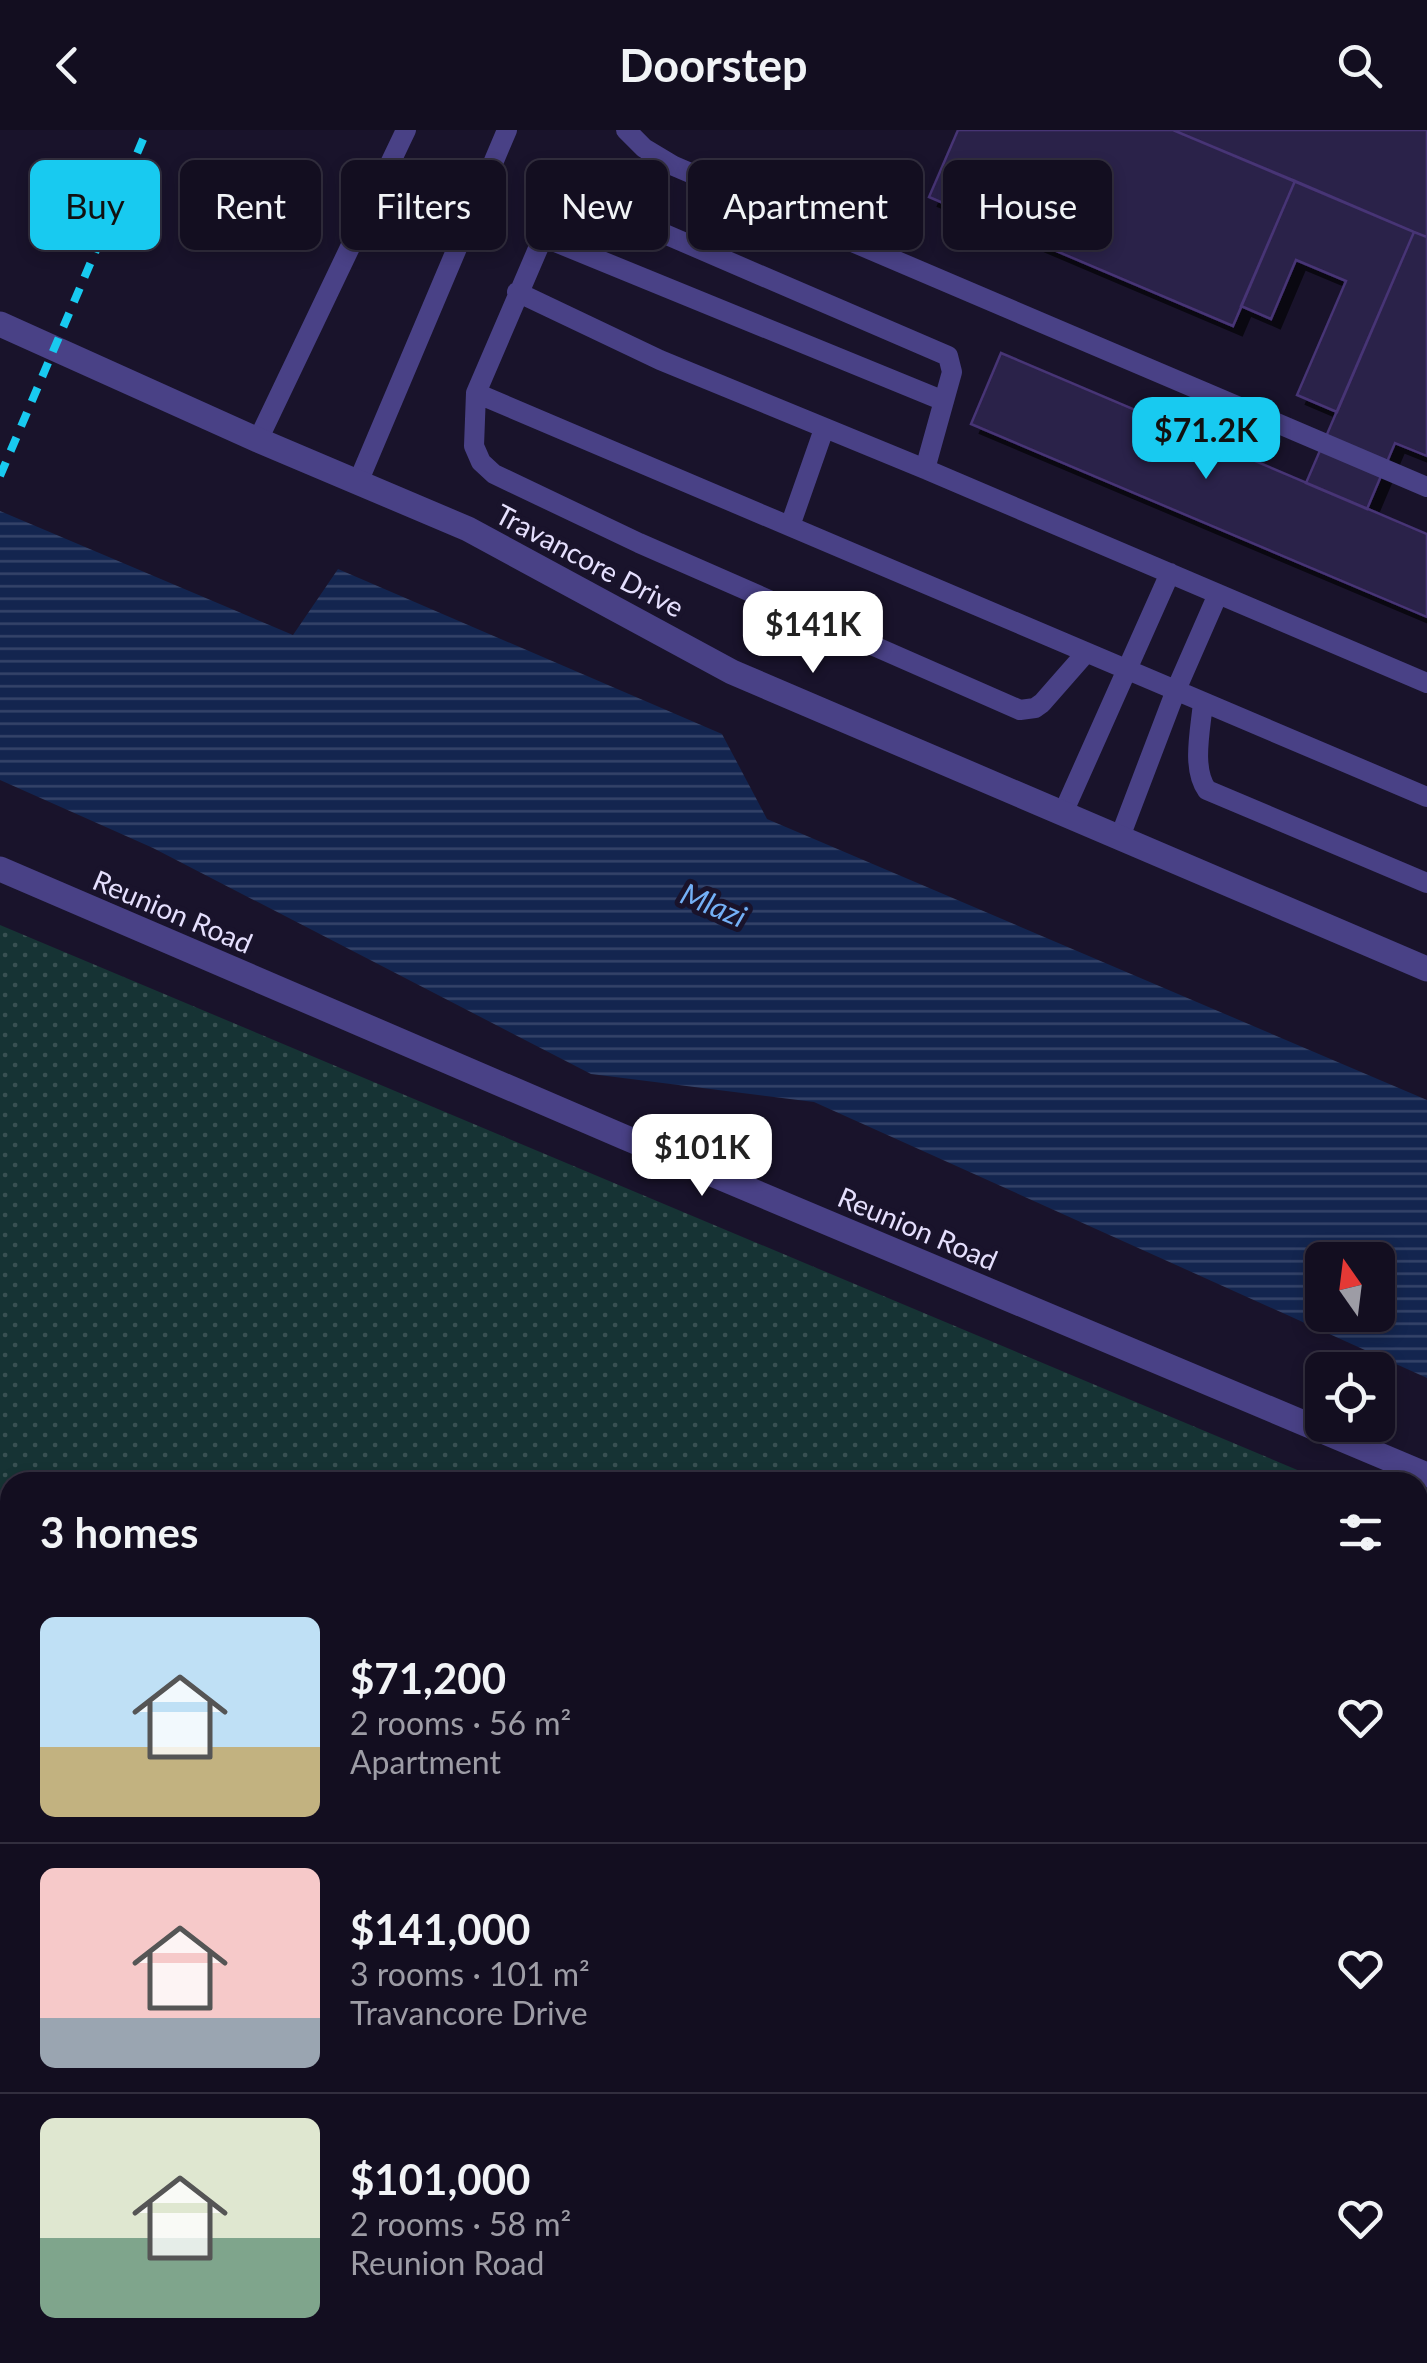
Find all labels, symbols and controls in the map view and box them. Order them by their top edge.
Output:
icon: back [40,38,95,93]
text: Doorstep [619,38,808,92]
icon: search [1332,38,1387,93]
chip: Buy [30,160,160,250]
chip: Rent [180,160,321,250]
chip: Filters [341,160,506,250]
chip: New [526,160,668,250]
chip: Apartment [688,160,923,250]
chip: House [943,160,1112,250]
pin: $71.2K [1125,397,1287,482]
text: $71.2K [1154,410,1258,449]
street label: Travancore Drive [490,496,690,624]
pin: $141K [743,591,883,676]
text: $141K [765,604,861,643]
street label: Reunion Road [88,862,258,960]
water label: Mlazi [676,874,752,934]
pin: $101K [632,1114,772,1199]
text: $101K [654,1127,750,1166]
street label: Reunion Road [833,1179,1003,1277]
north arrow [1305,1242,1395,1332]
map controls [1305,1242,1395,1442]
button: locate [1305,1352,1395,1442]
icon: filters [1333,1505,1388,1560]
text: 3 homes [40,1507,198,1557]
text: $71,200 [350,1653,506,1703]
icon: home [120,1657,240,1777]
icon: heart [1333,1690,1388,1745]
text: 2 rooms · 56 m² [350,1703,571,1742]
text: Apartment [350,1742,501,1781]
text: $141,000 [350,1904,530,1954]
icon: home [120,1908,240,2028]
icon: heart [1333,1941,1388,1996]
text: 3 rooms · 101 m² [350,1954,590,1993]
text: Travancore Drive [350,1993,588,2032]
text: $101,000 [350,2154,530,2204]
icon: home [120,2158,240,2278]
icon: heart [1333,2191,1388,2246]
text: 2 rooms · 58 m² [350,2204,571,2243]
text: Reunion Road [350,2243,544,2282]

